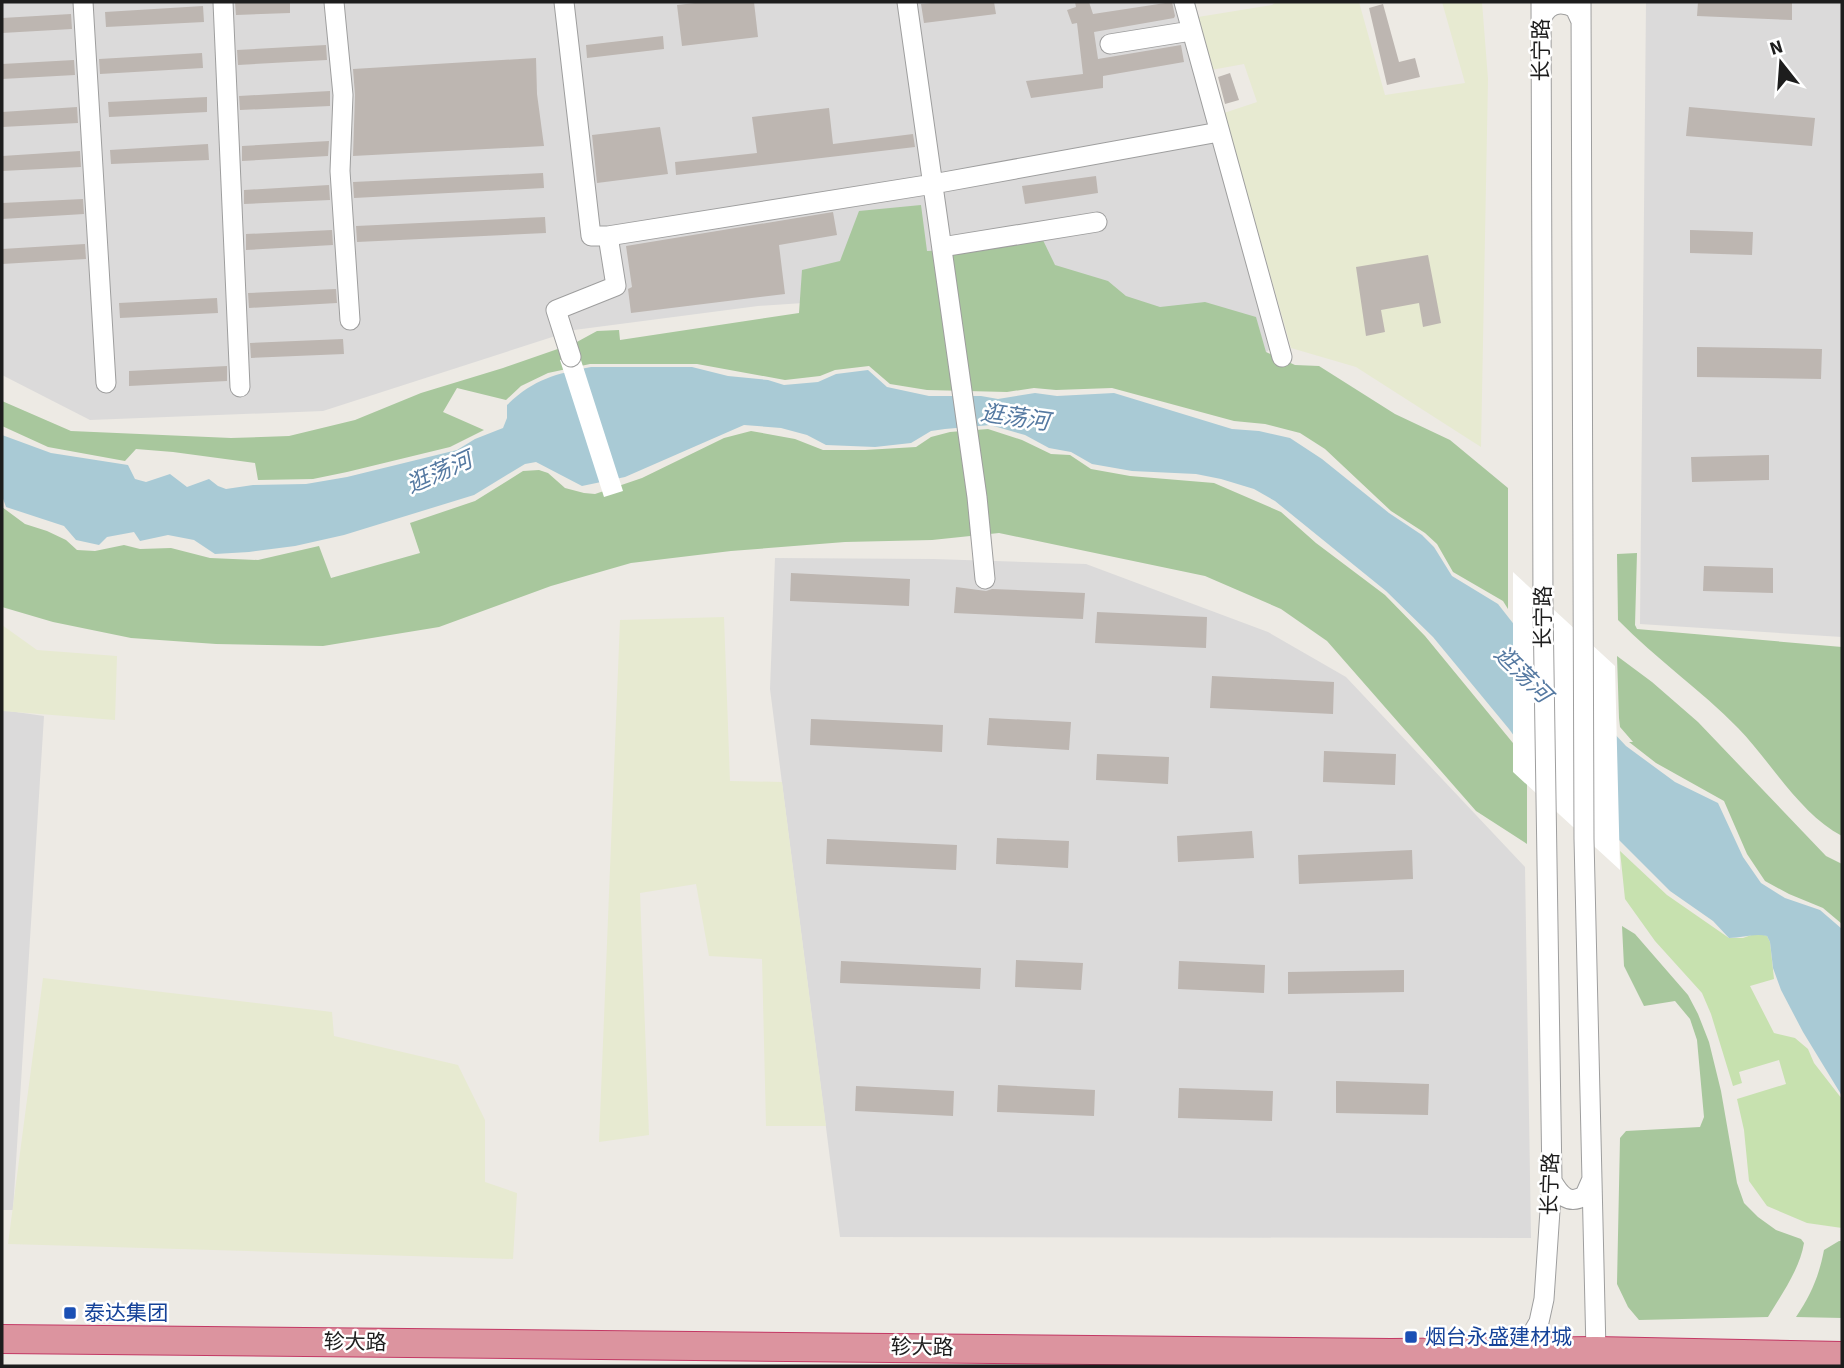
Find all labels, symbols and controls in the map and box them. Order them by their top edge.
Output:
street label: 长宁路 [1526,19,1556,82]
north arrow [1746,28,1816,98]
text: N [1766,33,1786,63]
water label: 逛荡河 [978,396,1055,439]
water label: 逛荡河 [401,442,481,502]
street label: 长宁路 [1528,586,1558,649]
water label: 逛荡河 [1487,638,1562,713]
street label: 长宁路 [1534,1152,1566,1216]
place label: 泰达集团 [84,1298,168,1328]
marker: 泰达集团 [62,1305,78,1321]
place label: 烟台永盛建材城 [1425,1322,1572,1352]
street label: 轸大路 [323,1326,387,1358]
marker: 烟台永盛建材城 [1403,1329,1419,1345]
street label: 轸大路 [890,1331,954,1363]

